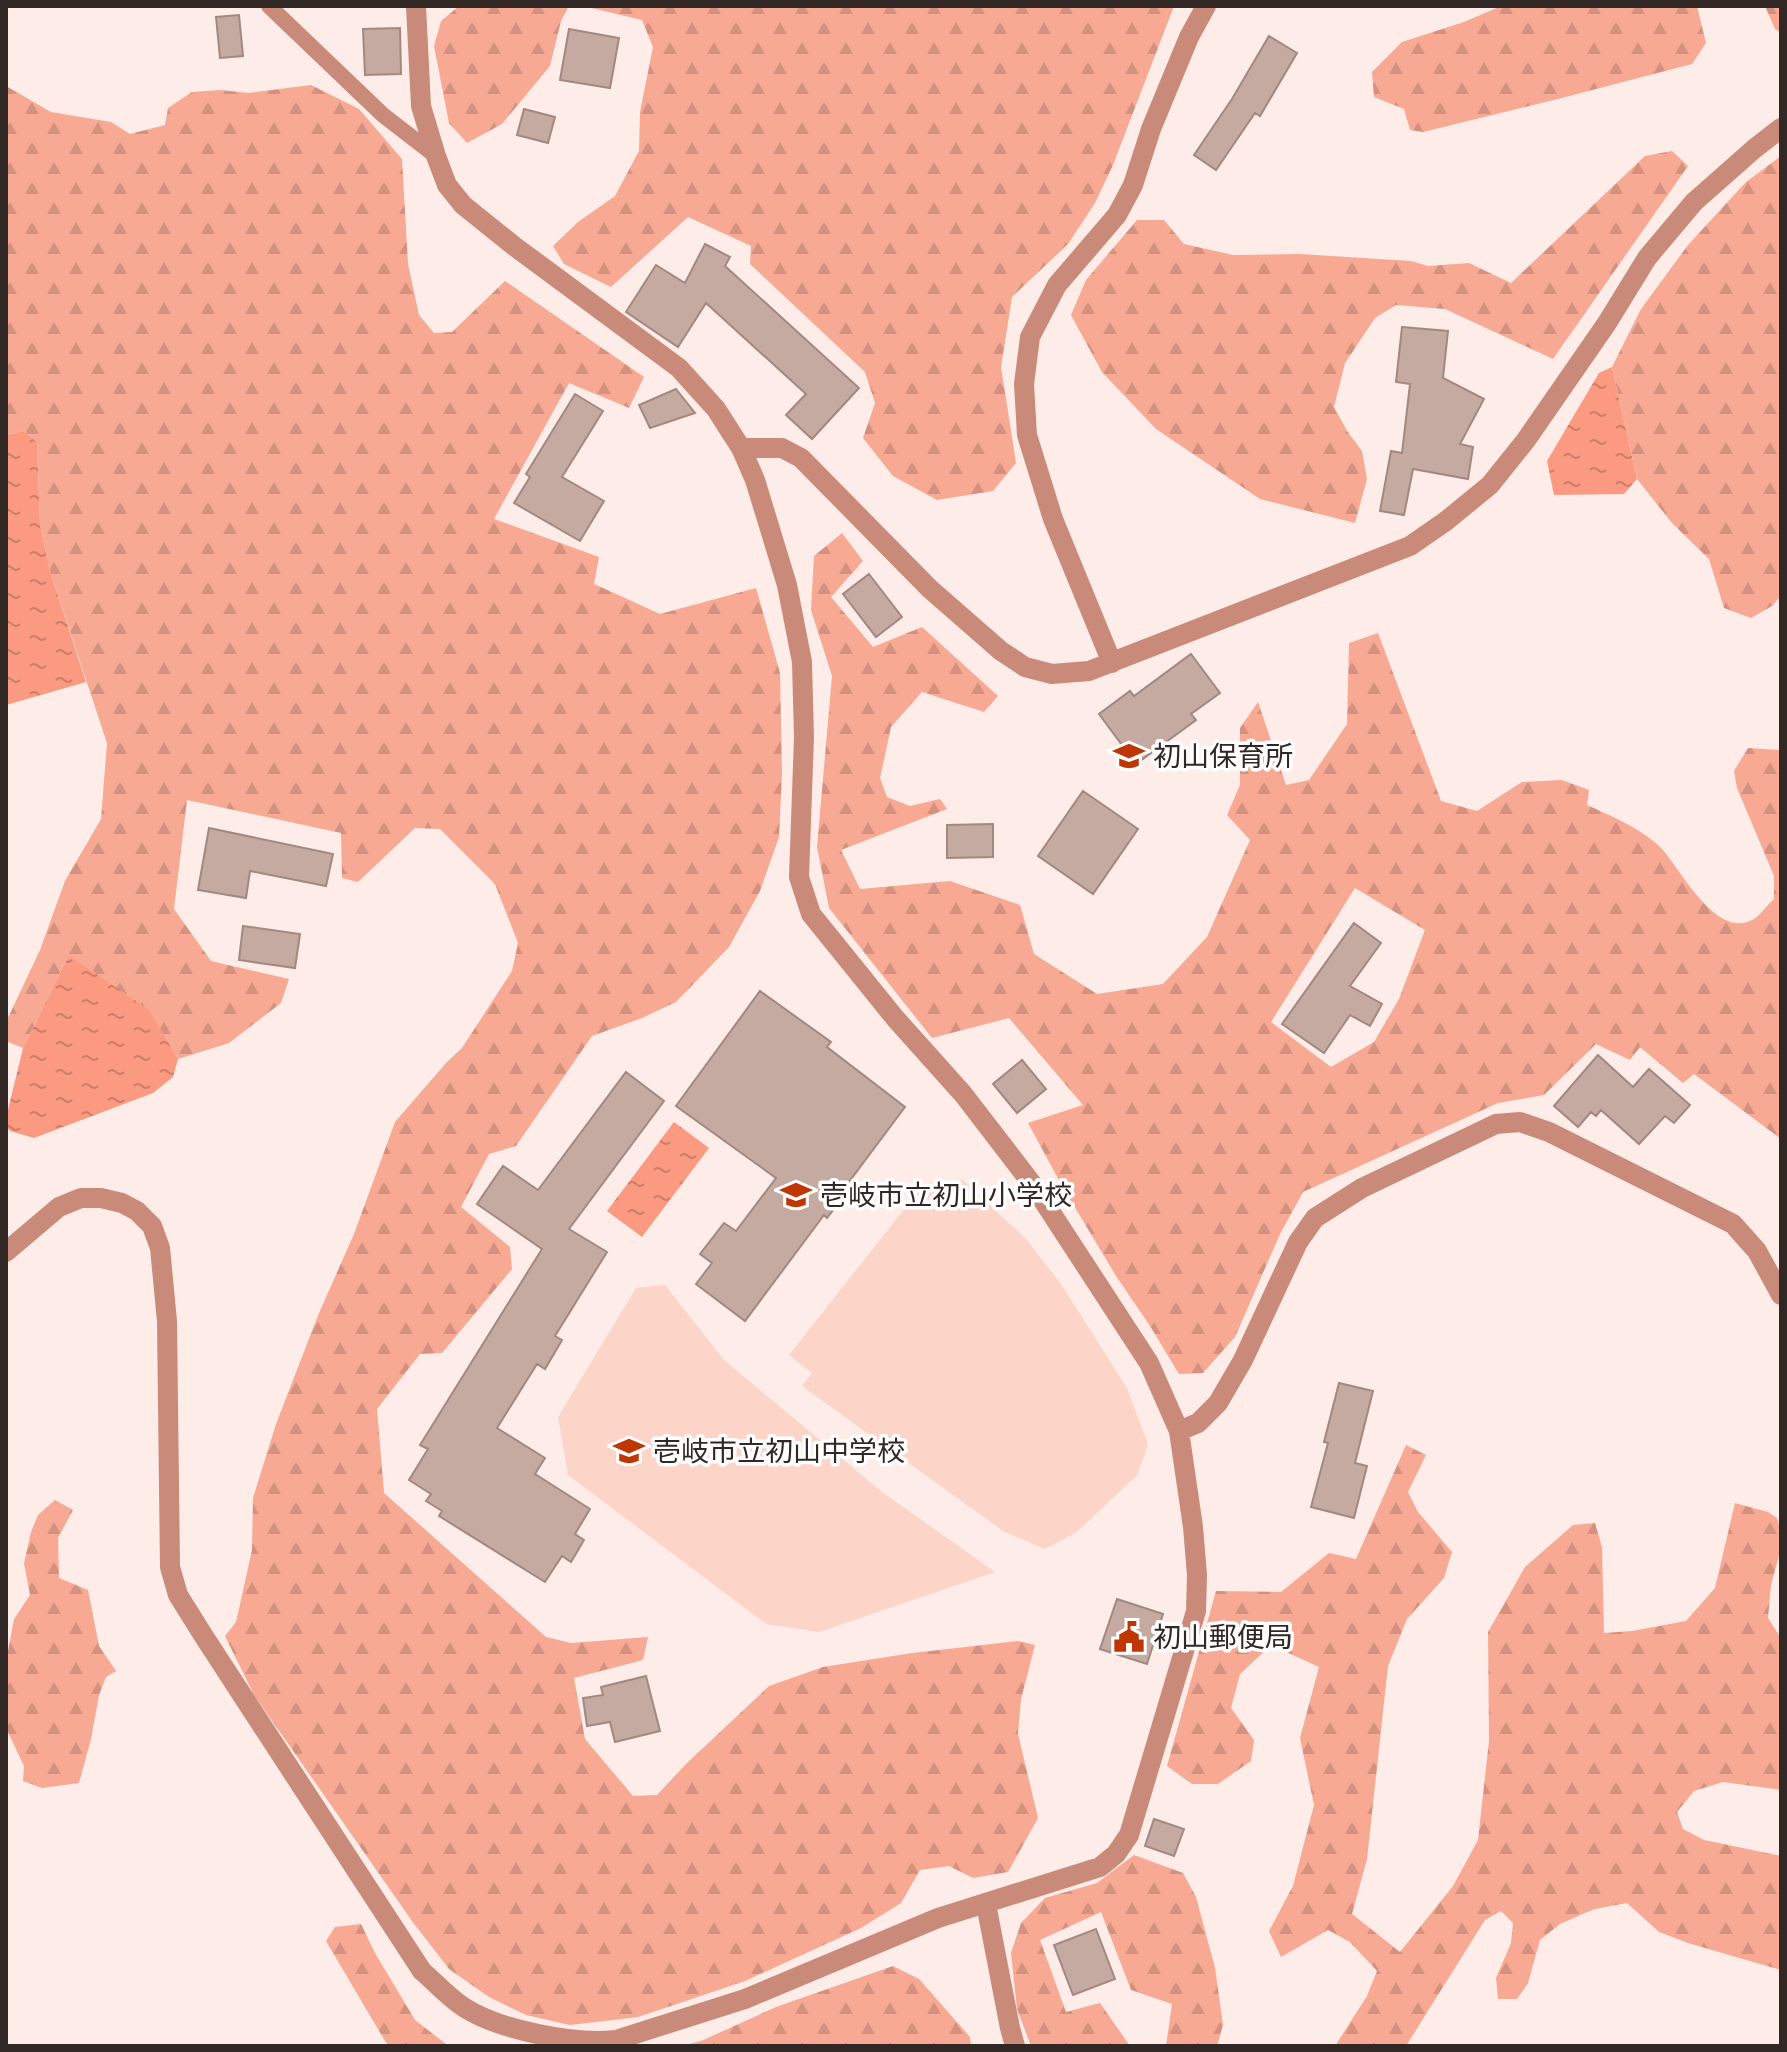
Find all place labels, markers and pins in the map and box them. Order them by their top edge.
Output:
place label: 初山保育所 [1153,736,1293,779]
school or university icon: 初山保育所 [1112,739,1146,773]
place label: 壱岐市立初山小学校 [820,1175,1072,1218]
school or university icon: 壱岐市立初山小学校 [779,1178,813,1212]
place label: 壱岐市立初山中学校 [653,1431,905,1474]
school or university icon: 壱岐市立初山中学校 [612,1434,646,1468]
place label: 初山郵便局 [1153,1617,1293,1660]
public building icon: 初山郵便局 [1112,1620,1146,1654]

